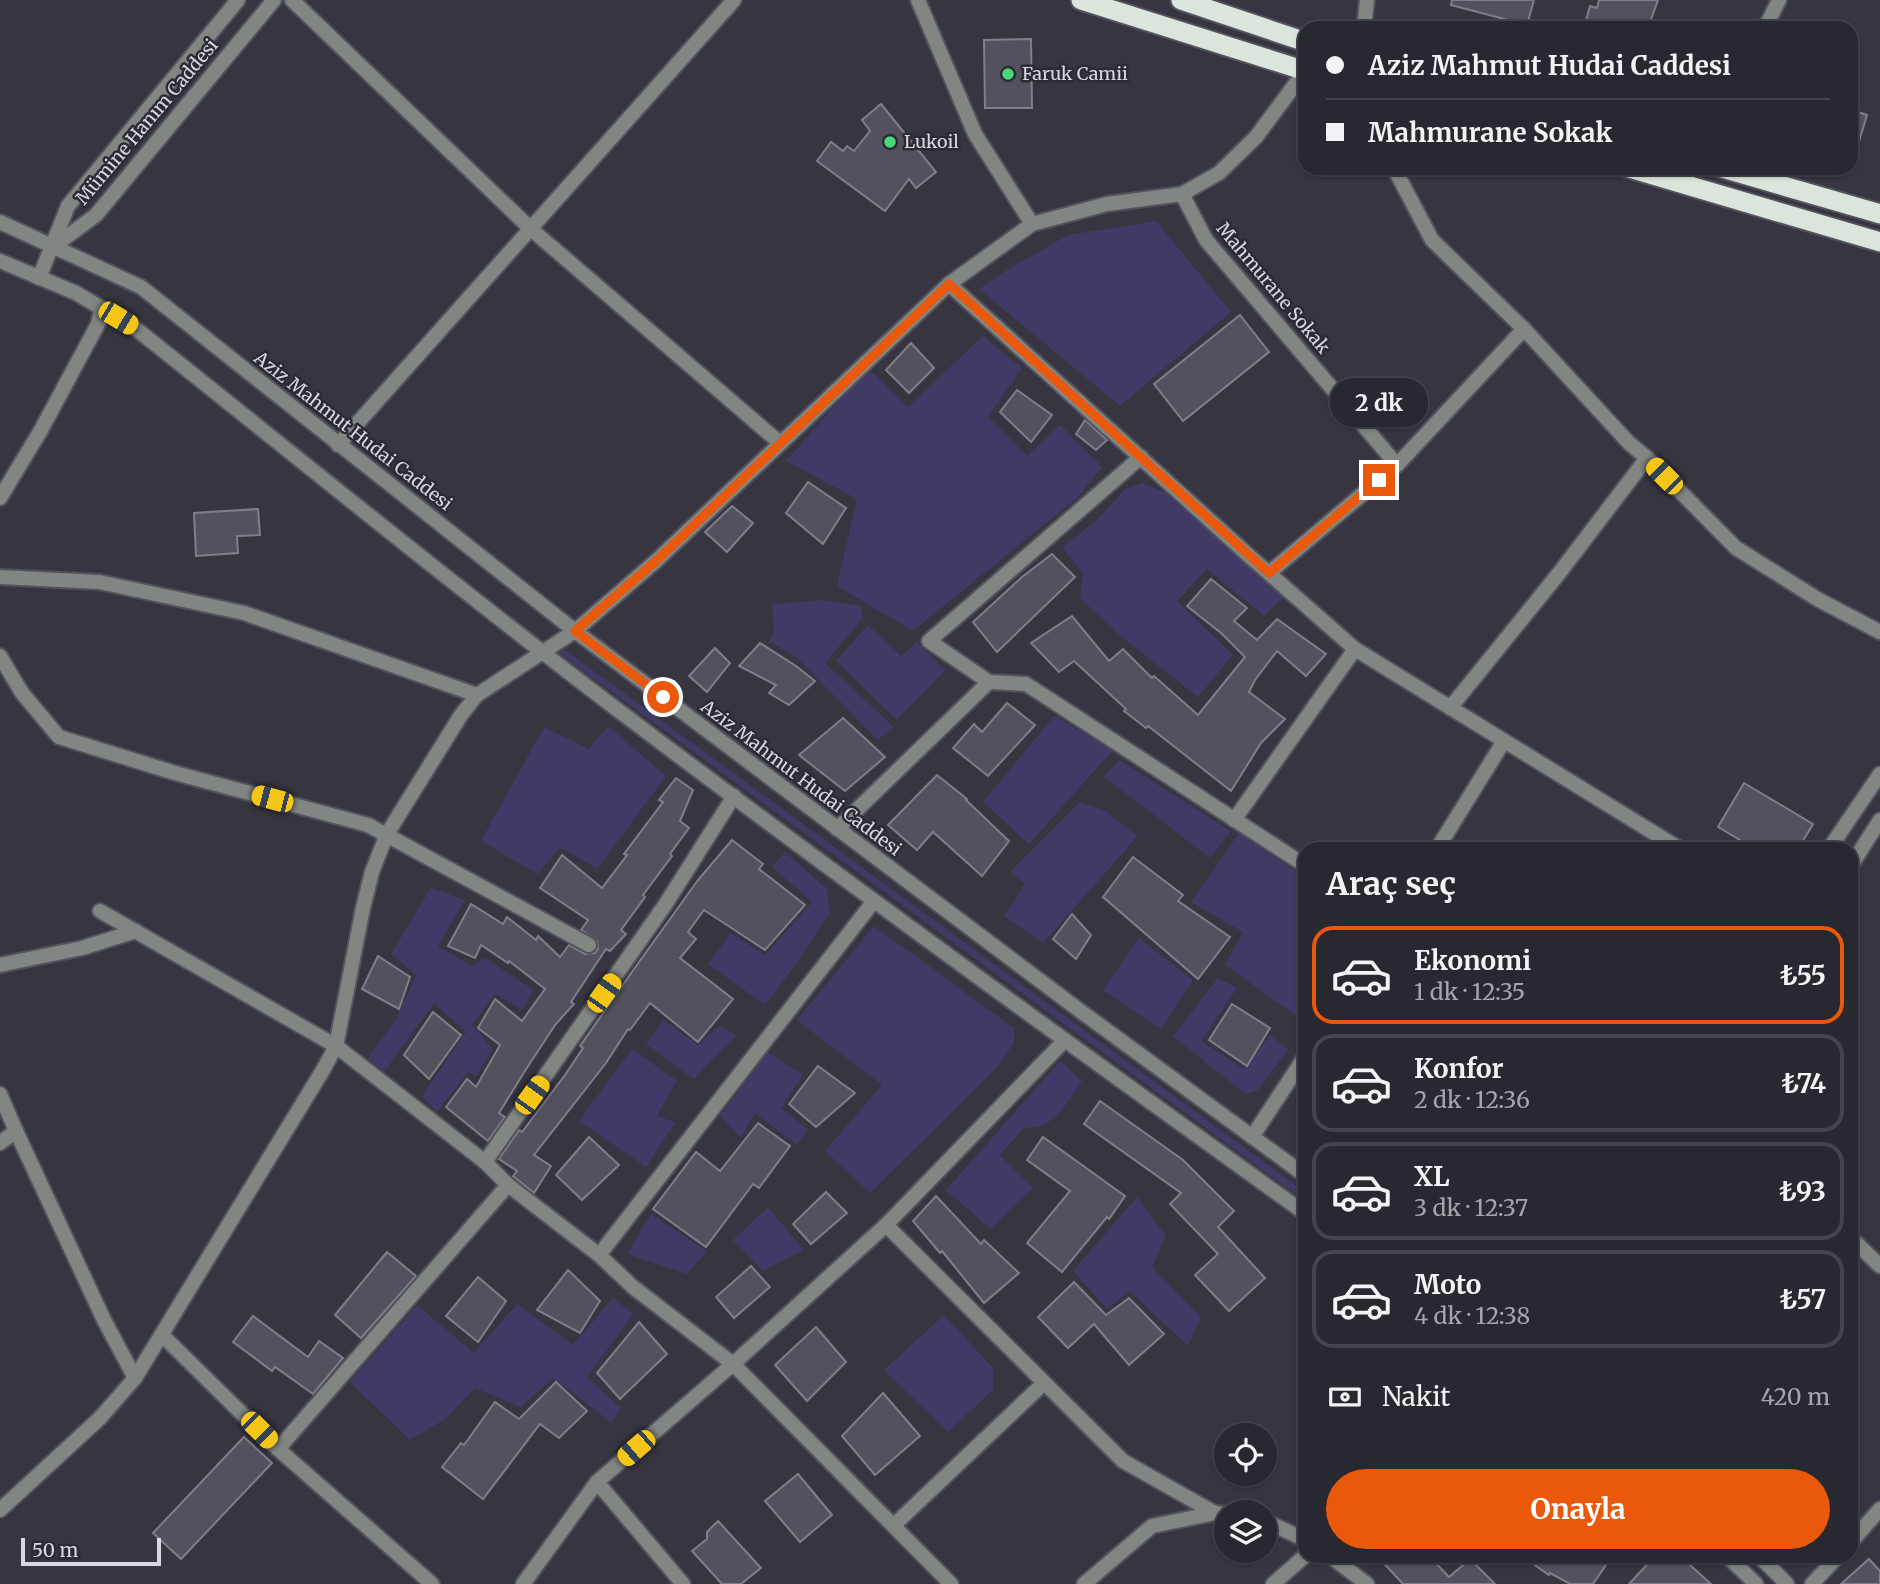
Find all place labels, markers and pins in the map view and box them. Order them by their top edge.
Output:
place label: Faruk Camii [1022,62,1128,85]
marker: Faruk Camii [1000,66,1016,82]
place label: Lukoil [904,130,959,153]
marker: Lukoil [882,134,898,150]

